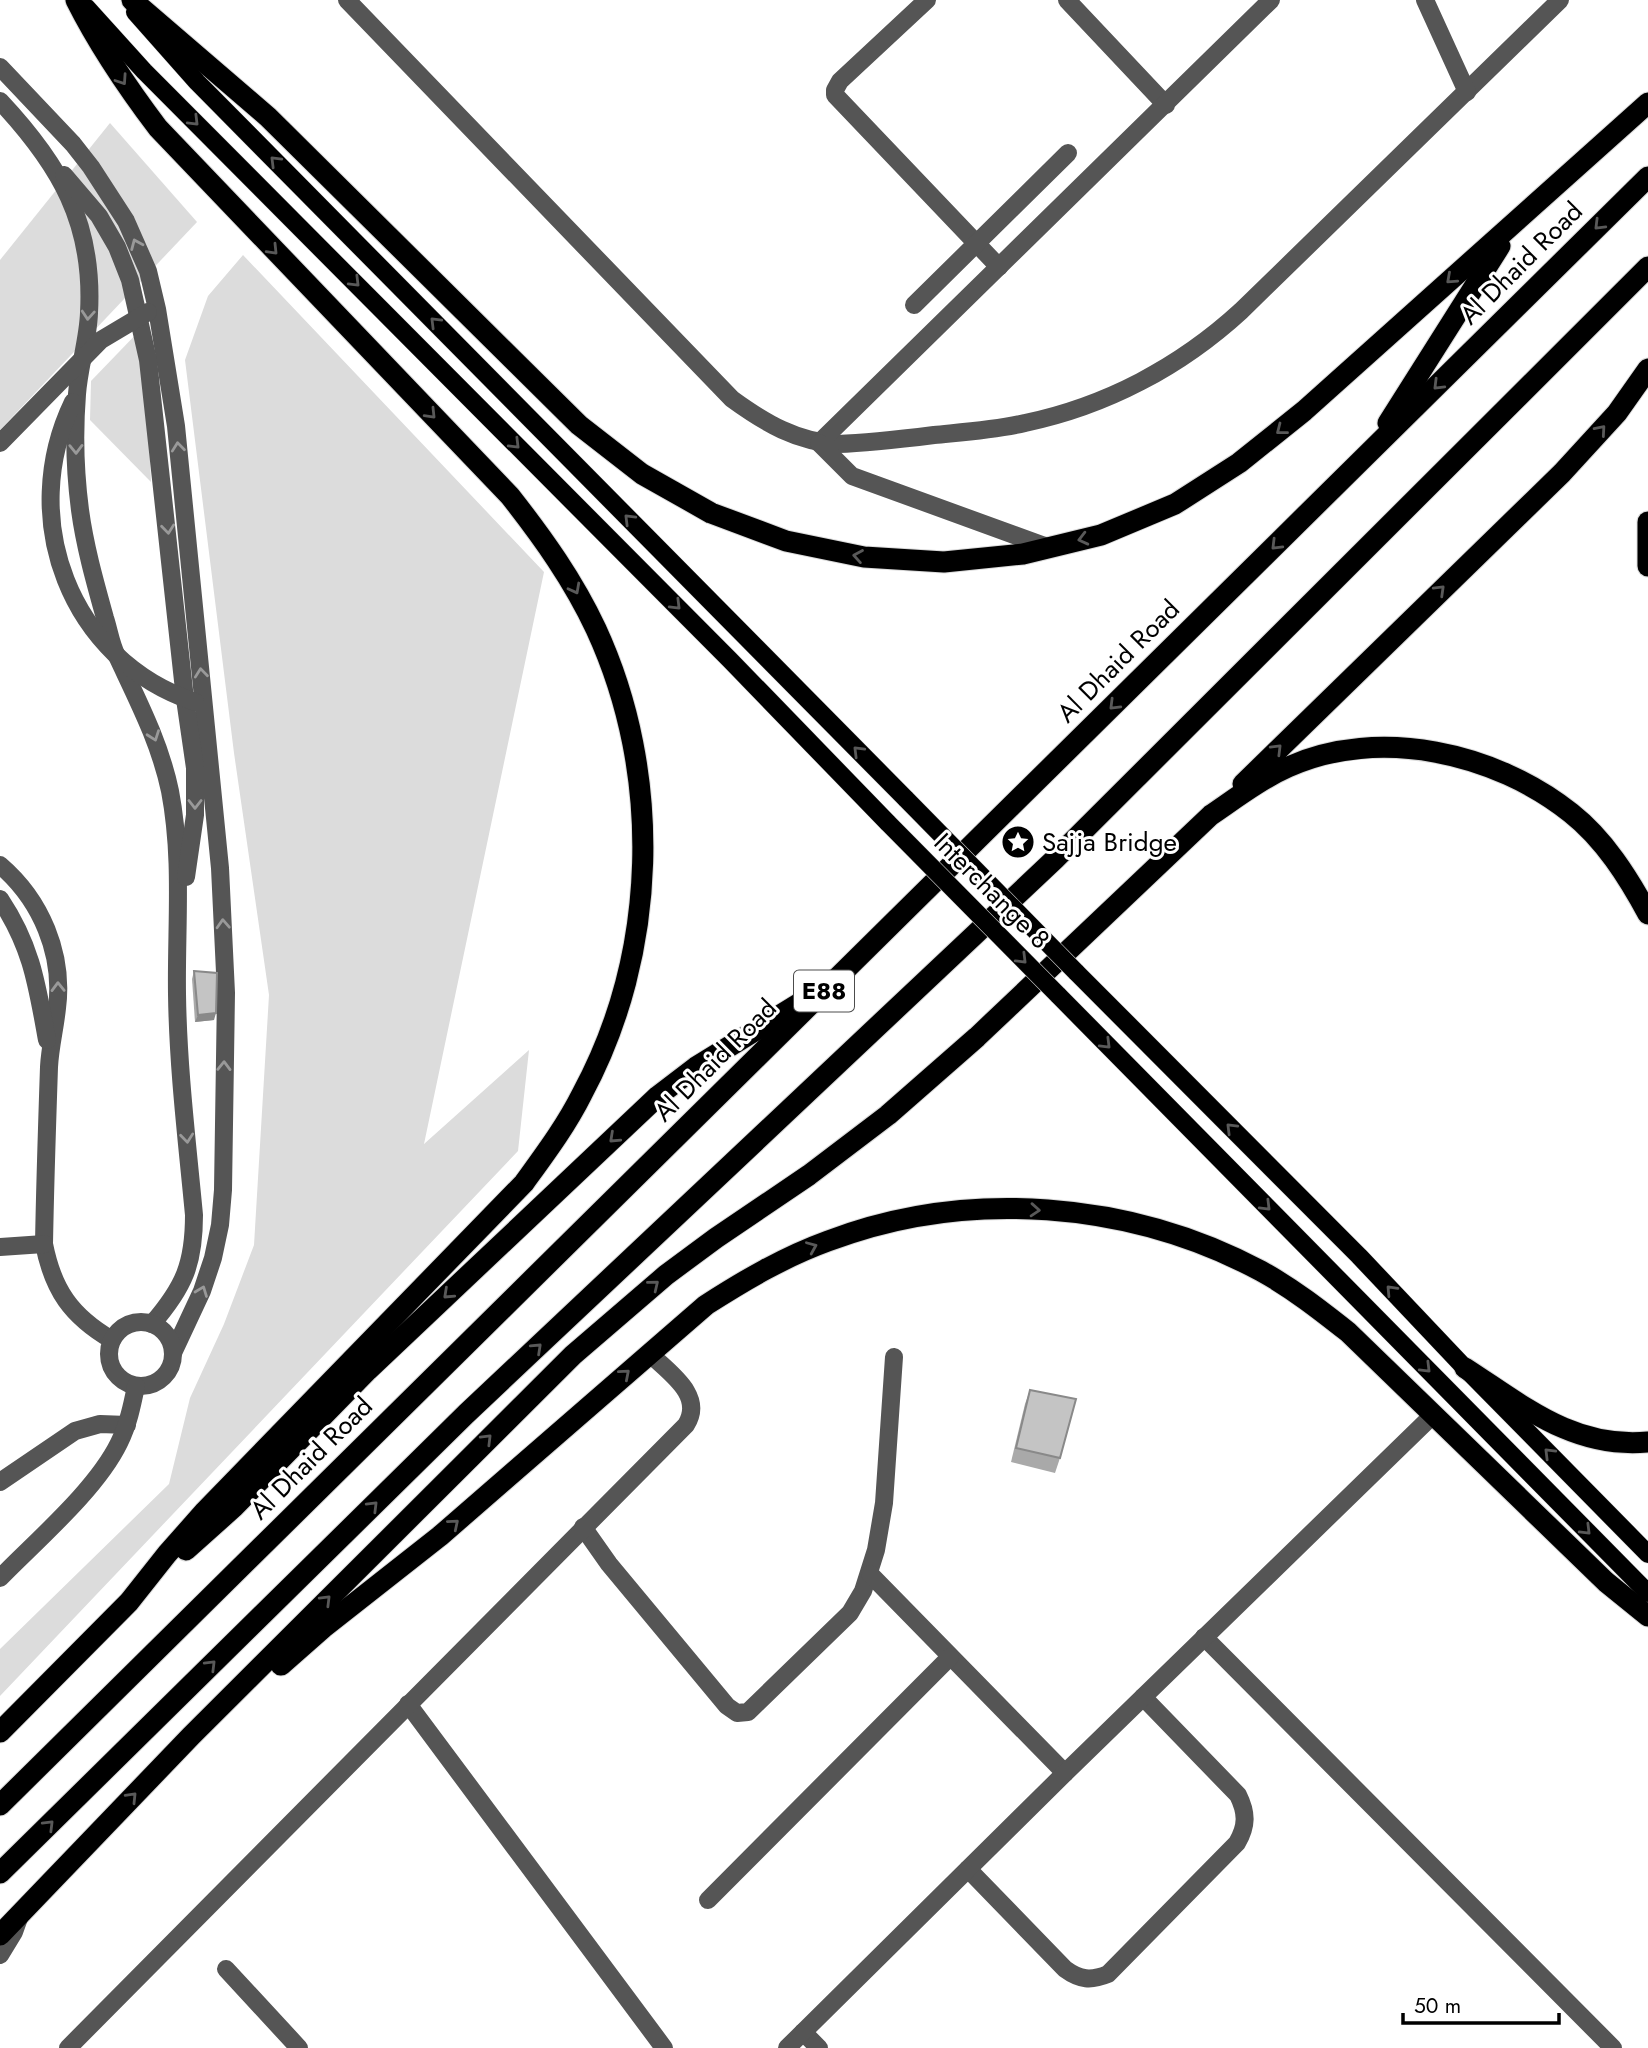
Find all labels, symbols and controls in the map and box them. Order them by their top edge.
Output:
one-way arrow [114,72,126,85]
one-way arrow [186,113,199,126]
one-way arrow [271,156,284,169]
street label: Al Dhaid Road [1451,193,1591,333]
one-way arrow [1595,217,1608,230]
one-way arrow [131,238,145,250]
one-way arrow [265,242,278,255]
one-way arrow [1446,271,1459,284]
one-way arrow [346,274,359,287]
one-way arrow [81,309,96,320]
one-way arrow [430,318,443,331]
one-way arrow [1433,376,1446,389]
one-way arrow [422,406,435,419]
one-way arrow [1276,422,1289,434]
one-way arrow [1593,426,1605,439]
one-way arrow [507,435,520,448]
one-way arrow [171,441,186,452]
one-way arrow [68,444,84,454]
one-way arrow [625,515,638,528]
one-way arrow [160,523,175,535]
one-way arrow [1077,531,1089,545]
one-way arrow [1271,536,1284,549]
one-way arrow [852,549,864,564]
one-way arrow [567,582,580,594]
one-way arrow [1432,586,1445,599]
street label: Al Dhaid Road [1048,591,1188,731]
one-way arrow [667,596,680,609]
one-way arrow [194,668,209,679]
one-way arrow [1109,696,1122,709]
one-way arrow [146,730,160,742]
one-way arrow [1269,745,1282,758]
one-way arrow [853,746,866,759]
one-way arrow [187,799,203,810]
place icon: Sajja Bridge [999,823,1037,861]
place label: Sajja Bridge [1042,823,1177,861]
street label: Interchange 8 [925,824,1059,958]
one-way arrow [216,919,231,930]
one-way arrow [1014,950,1027,963]
road number: E88 [794,971,854,1012]
one-way arrow [50,981,66,992]
street label: Al Dhaid Road [645,990,785,1130]
one-way arrow [1098,1036,1111,1049]
one-way arrow [217,1060,232,1071]
one-way arrow [1226,1123,1239,1136]
one-way arrow [609,1129,622,1142]
one-way arrow [179,1132,194,1143]
one-way arrow [1258,1198,1270,1210]
one-way arrow [1029,1202,1040,1217]
one-way arrow [805,1241,818,1255]
one-way arrow [646,1281,659,1293]
one-way arrow [193,1285,207,1297]
one-way arrow [443,1285,456,1298]
one-way arrow [1386,1285,1399,1298]
one-way arrow [529,1343,542,1356]
one-way arrow [1418,1360,1430,1372]
one-way arrow [617,1370,630,1382]
street label: Al Dhaid Road [241,1388,381,1528]
one-way arrow [479,1435,492,1448]
one-way arrow [1544,1449,1557,1462]
one-way arrow [365,1501,378,1514]
one-way arrow [446,1520,459,1532]
one-way arrow [1577,1521,1590,1534]
one-way arrow [318,1596,331,1609]
one-way arrow [203,1661,216,1674]
one-way arrow [124,1792,137,1805]
one-way arrow [40,1820,53,1833]
scale bar [1403,1982,1559,2026]
text: 50 m [1414,1991,1461,2021]

